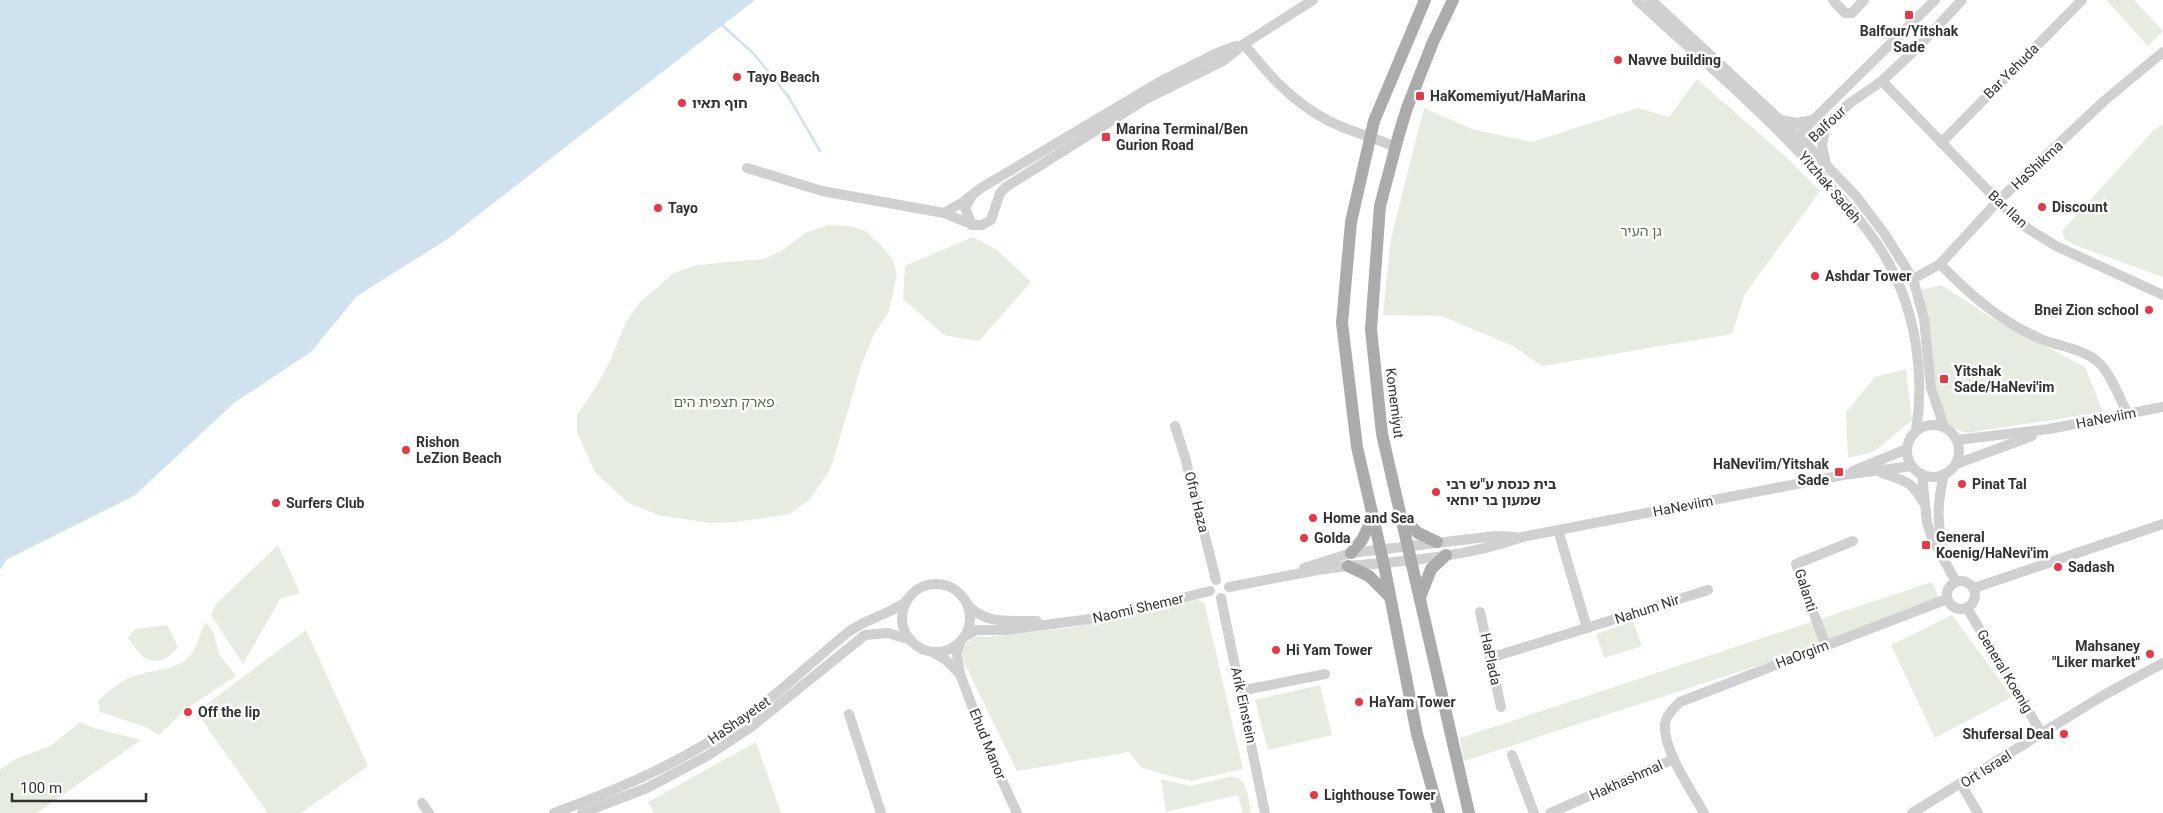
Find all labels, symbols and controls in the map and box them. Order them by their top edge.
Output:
marker: Balfour/Yitshak Sade [1903,9,1915,21]
place label: Balfour/Yitshak Sade [1860,23,1959,55]
street label: Bar Yehuda [1980,40,2042,102]
place label: Navve building [1628,52,1721,68]
marker: Navve building [1612,54,1624,66]
place label: Tayo Beach [747,69,820,85]
marker: Tayo Beach [731,71,743,83]
place label: HaKomemiyut/HaMarina [1430,88,1586,104]
marker: HaKomemiyut/HaMarina [1414,90,1426,102]
place label: חוף תאיו [692,95,748,111]
marker: חוף תאיו [676,97,688,109]
street label: Balfour [1805,103,1849,145]
place label: Marina Terminal/Ben Gurion Road [1116,121,1248,153]
marker: Marina Terminal/Ben Gurion Road [1100,131,1112,143]
street label: HaShikma [2008,137,2066,193]
street label: Yitzhak Sadeh [1796,148,1864,226]
street label: Bar Ilan [1985,187,2031,231]
place label: Discount [2052,199,2108,215]
place label: Tayo [668,200,698,216]
marker: Discount [2036,201,2048,213]
marker: Tayo [652,202,664,214]
park label: גן העיר [1620,223,1662,239]
place label: Ashdar Tower [1825,268,1911,284]
marker: Ashdar Tower [1809,270,1821,282]
place label: Bnei Zion school [2034,302,2139,318]
marker: Bnei Zion school [2143,304,2155,316]
place label: Yitshak Sade/HaNevi'im [1954,363,2054,395]
street label: Komemiyut [1383,367,1407,440]
marker: Yitshak Sade/HaNevi'im [1938,373,1950,385]
park label: פארק תצפית הים [673,394,775,410]
street label: HaNeviim [2075,404,2137,432]
place label: Rishon LeZion Beach [416,434,502,466]
marker: Rishon LeZion Beach [400,444,412,456]
place label: HaNevi'im/Yitshak Sade [1713,456,1830,488]
marker: HaNevi'im/Yitshak Sade [1833,466,1845,478]
street label: Ofra Haza [1182,470,1212,534]
place label: בית כנסת ע"ש רבי שמעון בר יוחאי [1446,476,1556,508]
place label: Pinat Tal [1972,476,2027,492]
marker: Pinat Tal [1956,478,1968,490]
marker: בית כנסת ע"ש רבי שמעון בר יוחאי [1430,486,1442,498]
street label: HaNeviim [1652,492,1714,520]
place label: Surfers Club [286,495,365,511]
marker: Surfers Club [270,497,282,509]
place label: Home and Sea [1323,510,1415,526]
marker: Home and Sea [1307,512,1319,524]
place label: General Koenig/HaNevi'im [1936,529,2049,561]
place label: Golda [1314,530,1351,546]
marker: Golda [1298,532,1310,544]
marker: General Koenig/HaNevi'im [1920,539,1932,551]
place label: Sadash [2068,559,2115,575]
marker: Sadash [2052,561,2064,573]
street label: Galanti [1792,567,1820,613]
street label: Naomi Shemer [1091,590,1185,626]
street label: Nahum Nir [1613,591,1682,627]
street label: General Koenig [1974,627,2036,715]
street label: HaPlada [1478,631,1504,687]
street label: HaOrgim [1773,637,1831,671]
place label: Mahsaney "Liker market" [2052,638,2141,670]
place label: Hi Yam Tower [1286,642,1372,658]
marker: Hi Yam Tower [1270,644,1282,656]
marker: Mahsaney "Liker market" [2144,648,2156,660]
street label: Arik Einstein [1228,666,1260,744]
street label: HaShayetet [705,693,773,747]
place label: HaYam Tower [1369,694,1456,710]
marker: HaYam Tower [1353,696,1365,708]
place label: Off the lip [198,704,260,720]
marker: Off the lip [182,706,194,718]
street label: Ehud Manor [967,706,1010,782]
place label: Shufersal Deal [1962,726,2054,742]
marker: Shufersal Deal [2058,728,2070,740]
street label: Ort Israel [1958,747,2014,791]
street label: Hakhashmal [1587,757,1665,803]
scale bar [12,770,146,802]
text: 100 m [20,779,62,797]
place label: Lighthouse Tower [1324,787,1436,803]
marker: Lighthouse Tower [1308,789,1320,801]

